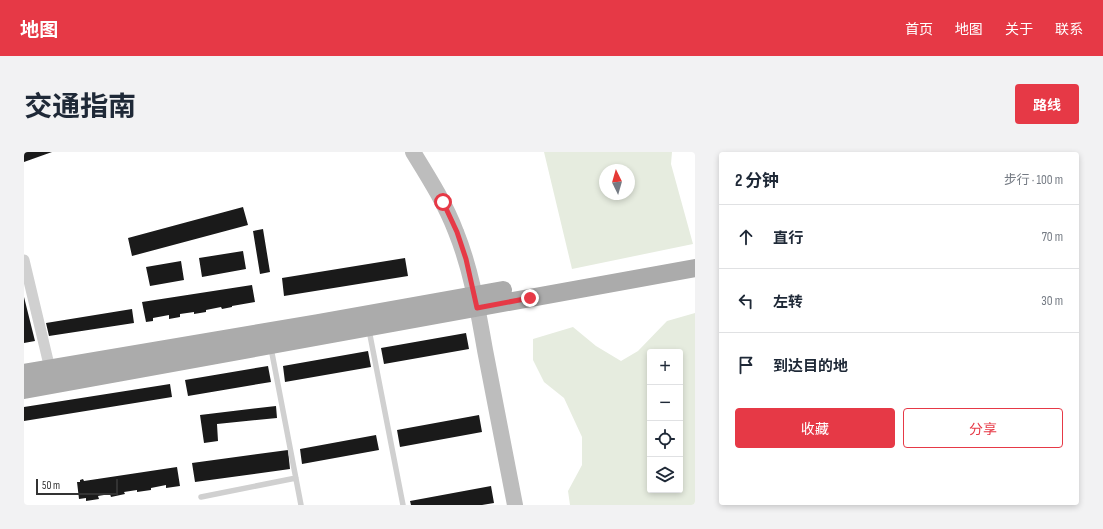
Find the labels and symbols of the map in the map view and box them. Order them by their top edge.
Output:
north arrow [599,164,635,200]
route start [434,193,452,211]
route end [521,289,539,307]
scale bar [36,477,118,496]

